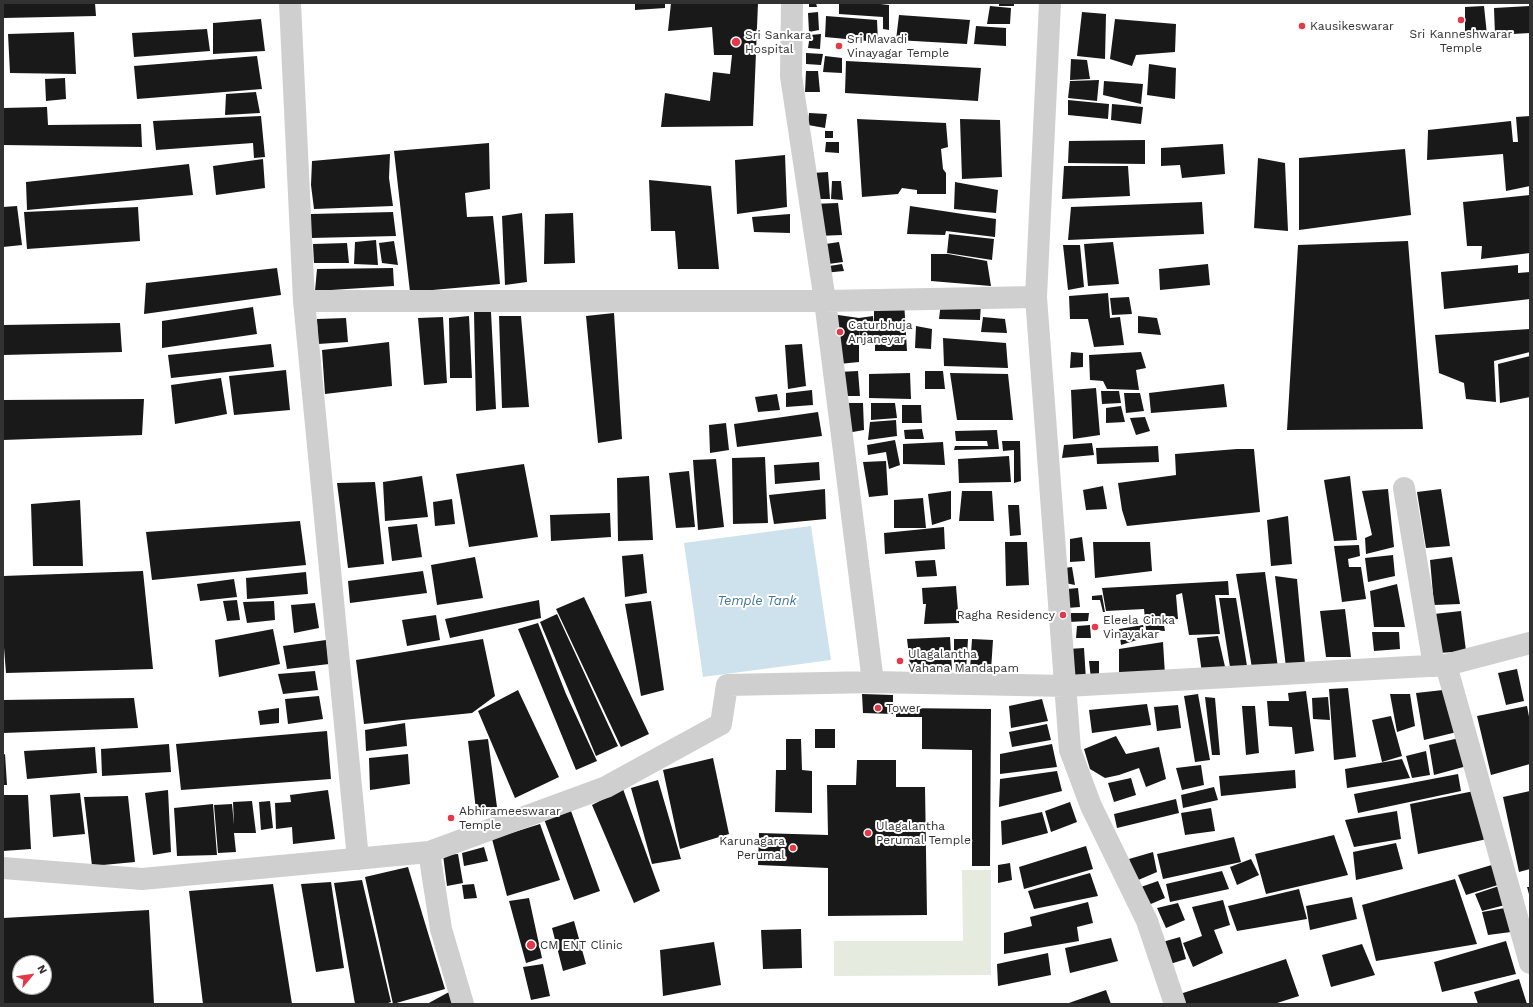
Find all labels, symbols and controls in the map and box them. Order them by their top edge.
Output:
marker: Sri Kanneshwarar Temple [1456,15,1466,25]
place label: Kausikeswarar [1310,19,1394,33]
marker: Kausikeswarar [1297,21,1307,31]
place label: Sri Kanneshwarar Temple [1410,27,1512,55]
place label: Sri Sankara Hospital [745,28,812,56]
place label: Sri Mavadi Vinayagar Temple [847,32,949,60]
marker: Sri Sankara Hospital [730,36,742,48]
marker: Sri Mavadi Vinayagar Temple [834,41,844,51]
place label: Caturbhuja Anjaneyar [848,318,912,346]
marker: Caturbhuja Anjaneyar [835,327,845,337]
water label: Temple Tank [717,593,797,609]
place label: Ragha Residency [957,608,1055,622]
marker: Ragha Residency [1058,610,1068,620]
place label: Eleela Cinka Vinayakar [1103,613,1175,641]
marker: Eleela Cinka Vinayakar [1090,622,1100,632]
place label: Ulagalantha Vahana Mandapam [908,647,1019,675]
marker: Ulagalantha Vahana Mandapam [895,656,905,666]
place label: Tower [886,701,921,715]
marker: Tower [873,703,883,713]
place label: Abhirameeswarar Temple [459,804,561,832]
marker: Abhirameeswarar Temple [446,813,456,823]
place label: Ulagalantha Perumal Temple [876,819,971,847]
marker: Ulagalantha Perumal Temple [863,828,873,838]
place label: Karunagara Perumal [719,834,785,862]
marker: Karunagara Perumal [788,843,798,853]
place label: CM ENT Clinic [540,938,623,952]
marker: CM ENT Clinic [525,939,537,951]
north arrow [12,955,52,995]
text: N [34,963,50,976]

